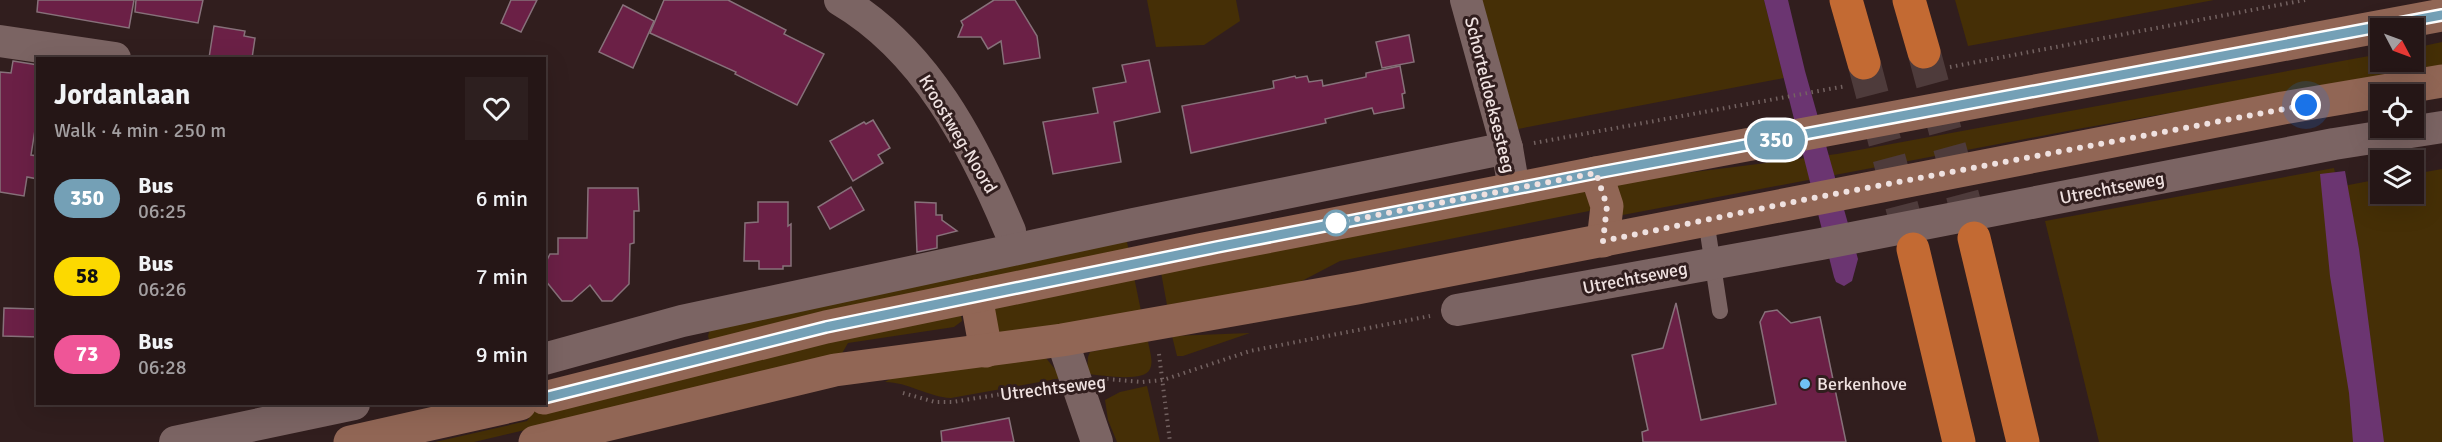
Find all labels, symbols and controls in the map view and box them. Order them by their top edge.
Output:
street label: Schorteldoeksesteeg [1460,15,1520,175]
north arrow [2370,18,2424,72]
map controls [2370,18,2424,204]
street label: Kroostweg-Noord [914,71,1002,197]
button: heart [465,77,528,140]
text: Jordanlaan [54,78,190,112]
button: locate [2370,84,2424,138]
your location [2291,90,2321,120]
text: Walk · 4 min · 250 m [54,118,226,143]
line badge: 350 [1742,120,1810,160]
text: 350 [1759,127,1793,153]
button: layers [2370,150,2424,204]
street label: Utrechtseweg [2058,167,2166,209]
text: Bus [138,172,173,199]
text: 350 [70,185,104,211]
text: 6 min [476,185,528,212]
text: 06:25 [138,199,187,224]
unlabelled marker [1323,210,1349,236]
text: Bus [138,250,173,277]
street label: Utrechtseweg [1581,257,1689,299]
text: 58 [76,263,98,289]
text: 7 min [476,263,528,290]
text: 06:26 [138,277,187,302]
text: Bus [138,328,173,355]
text: 73 [76,341,98,367]
text: 9 min [476,341,528,368]
text: 06:28 [138,355,187,380]
street label: Utrechtseweg [999,371,1107,405]
place label: Berkenhove [1817,373,1907,395]
marker: Berkenhove [1798,377,1812,391]

